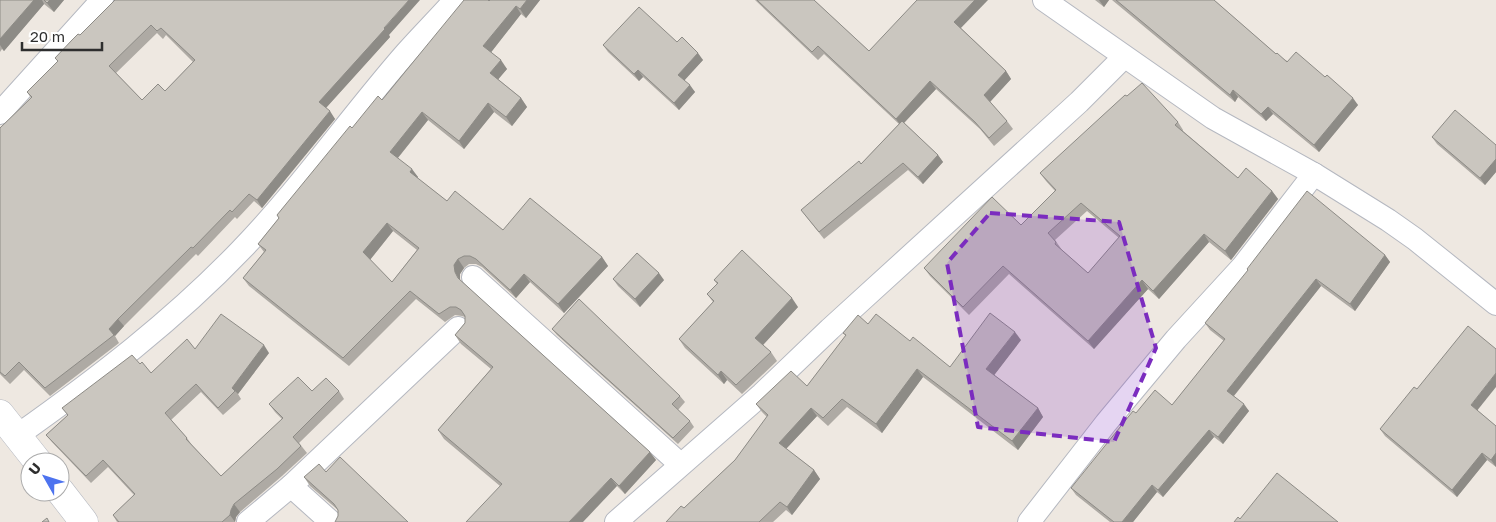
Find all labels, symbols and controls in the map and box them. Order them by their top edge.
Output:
scale bar [22,20,102,52]
text: 20 m [30,27,65,45]
north arrow [20,452,70,502]
text: U [25,459,44,478]

